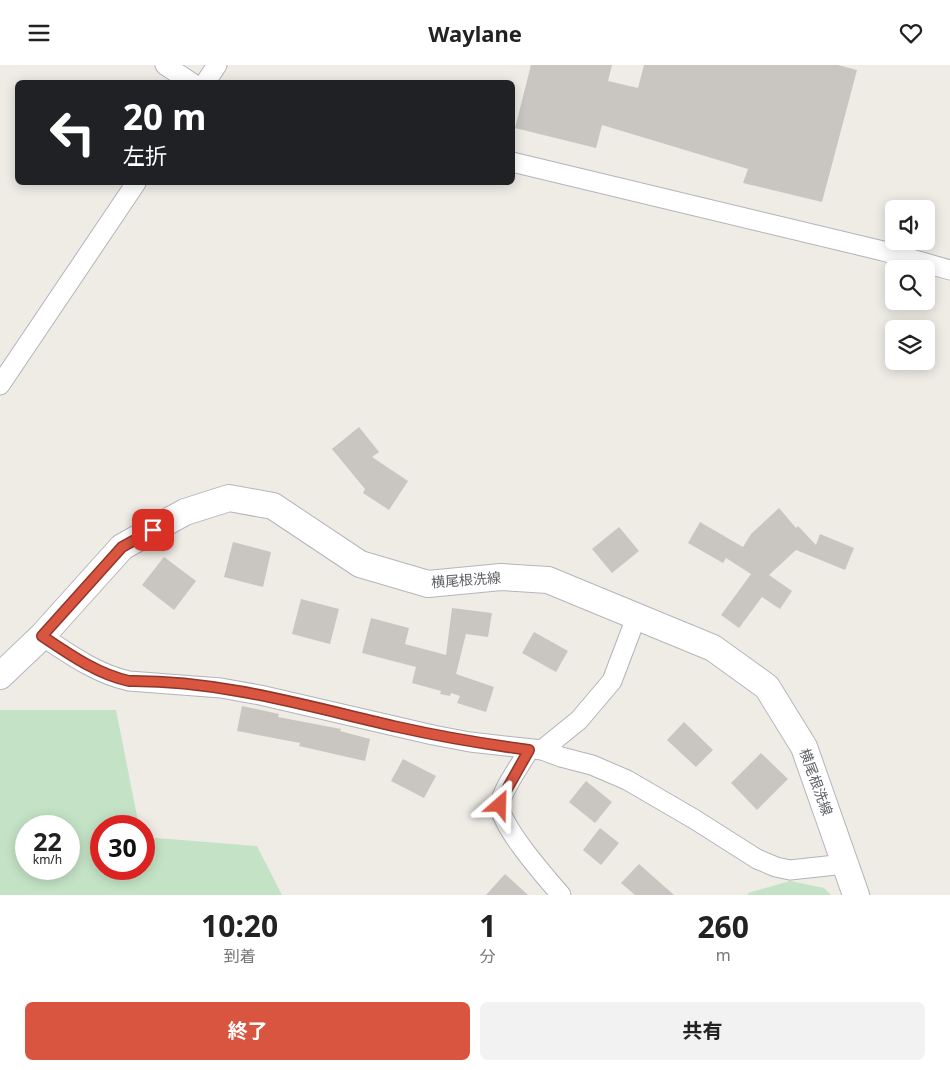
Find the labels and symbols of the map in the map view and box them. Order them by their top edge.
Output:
pin [132,509,174,551]
street label: 横尾根洗線 [430,568,502,591]
street label: 横尾根洗線 [796,746,837,818]
position arrow [473,778,525,830]
speed limit sign: 30 [90,815,155,880]

